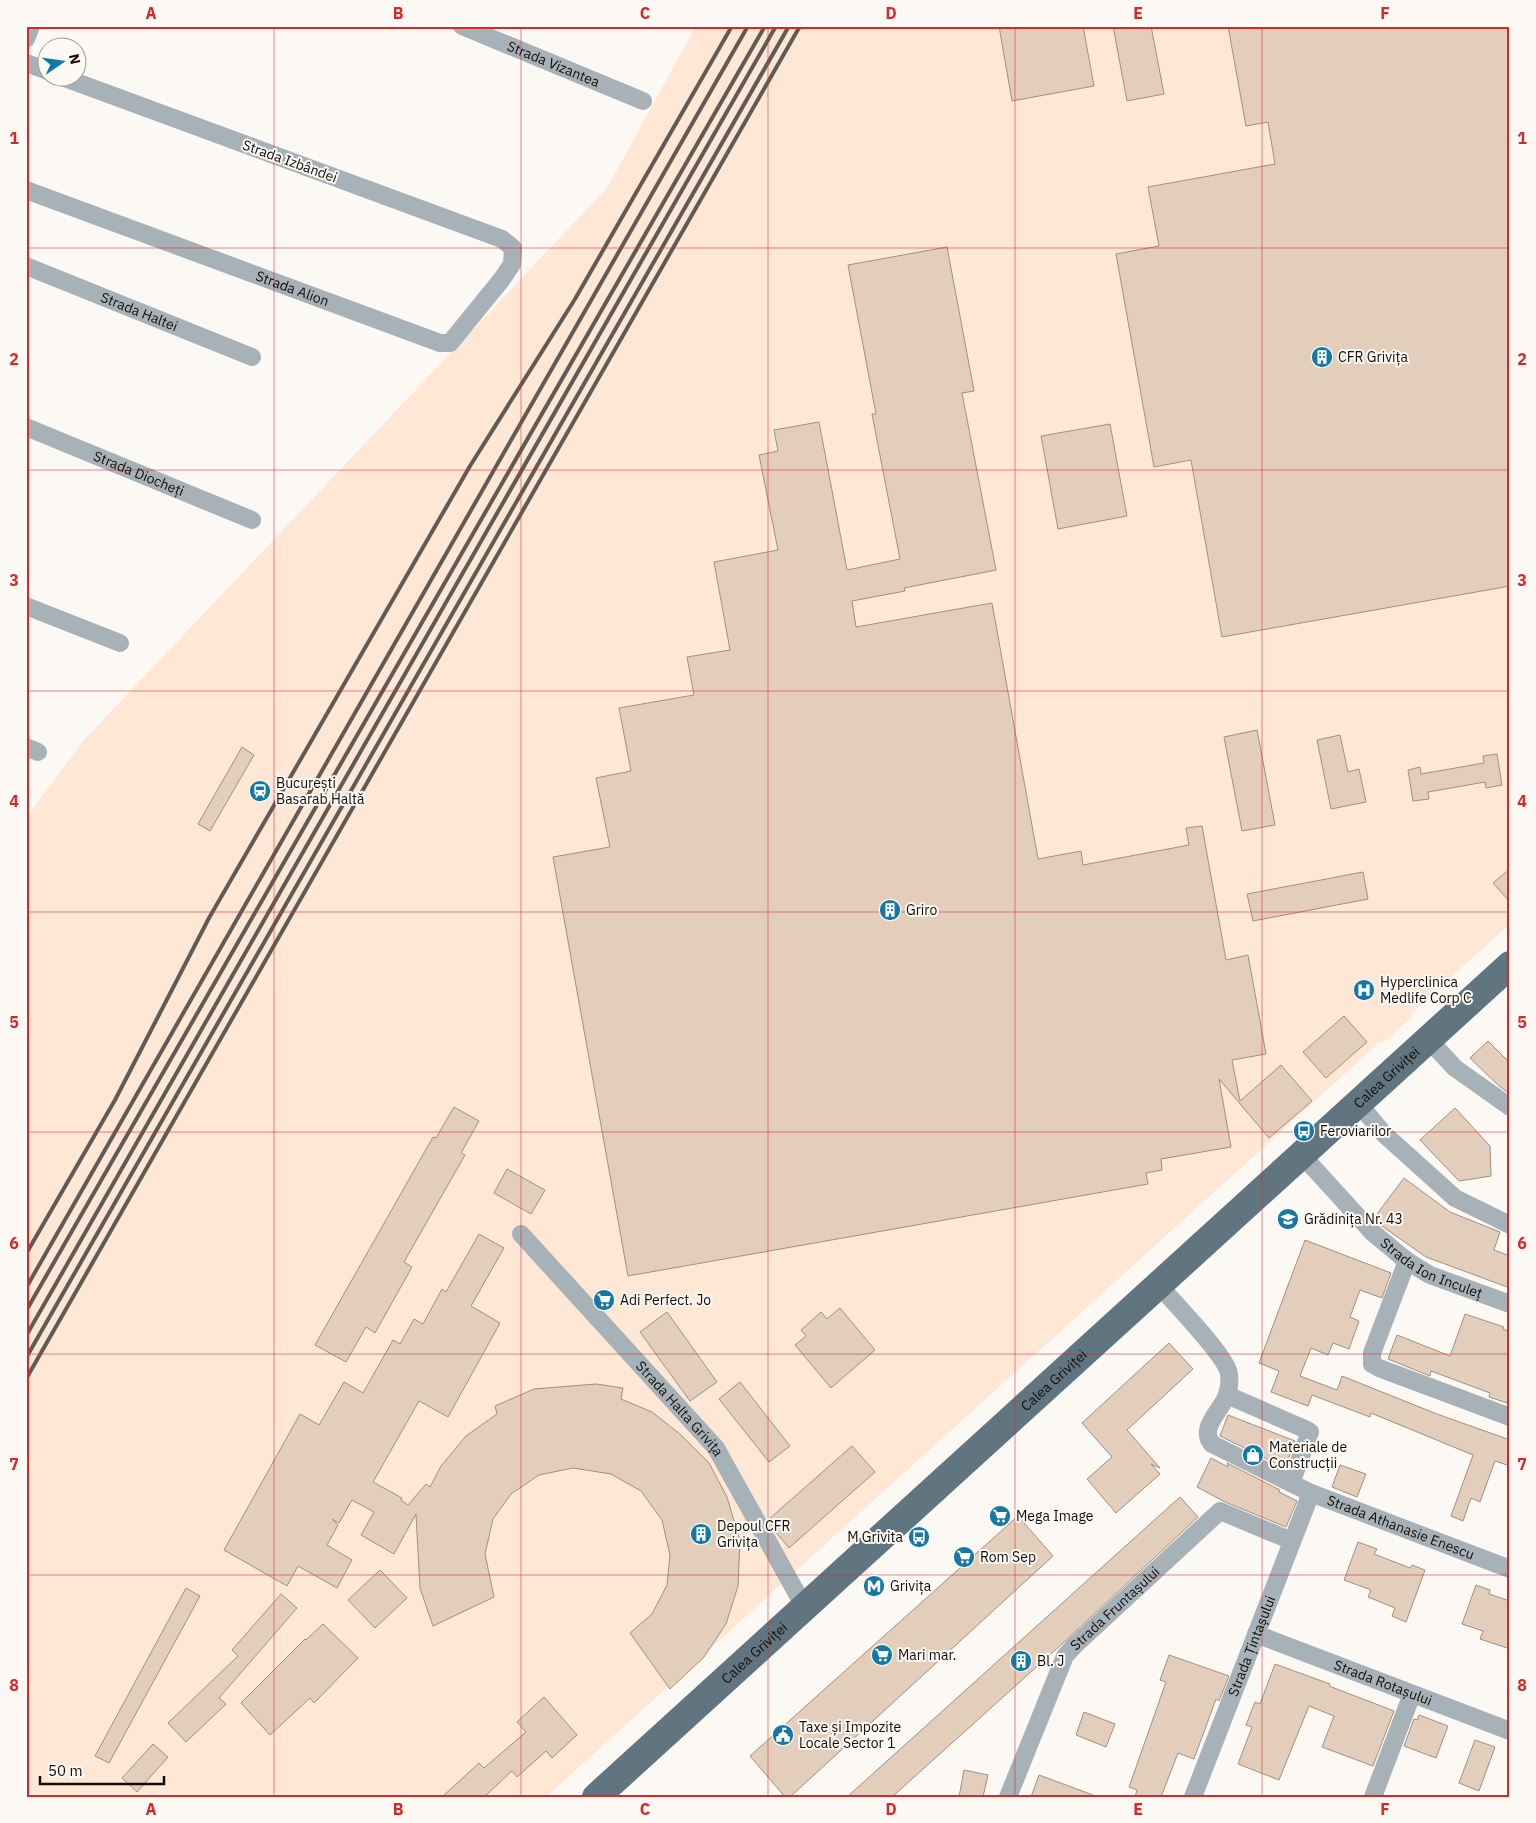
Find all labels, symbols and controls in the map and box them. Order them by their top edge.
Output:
text: A [146,3,157,23]
text: B [393,3,404,23]
text: C [640,3,650,23]
text: D [885,3,897,23]
text: E [1133,3,1143,23]
text: F [1380,3,1390,23]
street label: Strada Vizantea [504,37,603,91]
north arrow [38,38,88,88]
text: N [65,52,85,66]
text: 1 [9,128,19,148]
text: 1 [1517,128,1527,148]
street label: Strada Izbândei [240,136,340,186]
street label: Strada Alion [253,267,331,310]
street label: Strada Haltei [98,288,180,335]
building icon: CFR Grivița [1310,345,1334,369]
place label: CFR Grivița [1338,348,1408,366]
text: 2 [9,349,19,369]
text: 2 [1517,349,1527,369]
street label: Strada Diocheți [91,447,187,500]
text: 3 [9,570,19,590]
text: 3 [1517,570,1527,590]
place label: București Basarab Haltă [276,774,365,808]
station icon: București Basarab Haltă [248,779,272,803]
text: 4 [9,791,19,811]
text: 4 [1517,791,1527,811]
building icon: Griro [878,898,902,922]
place label: Griro [906,901,937,919]
place label: Hyperclinica Medlife Corp C [1380,973,1472,1007]
hospital icon: Hyperclinica Medlife Corp C [1352,978,1376,1002]
text: 5 [9,1012,19,1032]
text: 5 [1517,1012,1527,1032]
street label: Calea Griviței [1350,1043,1423,1112]
bus stop icon: Feroviarilor [1292,1119,1316,1143]
place label: Feroviarilor [1320,1122,1391,1140]
school or university icon: Grădinița Nr. 43 [1276,1207,1300,1231]
place label: Grădinița Nr. 43 [1304,1210,1403,1228]
text: 6 [9,1233,19,1253]
text: 6 [1517,1233,1527,1253]
street label: Strada Ion Inculeț [1377,1234,1485,1302]
supermarket icon: Adi Perfect. Jo [592,1288,616,1312]
place label: Adi Perfect. Jo [620,1291,711,1309]
street label: Calea Griviței [1017,1346,1091,1415]
street label: Strada Halta Grivița [632,1357,728,1460]
place label: Materiale de Construcții [1269,1438,1347,1472]
shop icon: Materiale de Construcții [1241,1443,1265,1467]
text: 7 [9,1454,19,1474]
text: 7 [1517,1454,1527,1474]
street label: Strada Athanasie Enescu [1325,1491,1477,1564]
supermarket icon: Mega Image [988,1504,1012,1528]
place label: Mega Image [1016,1507,1094,1525]
place label: Depoul CFR Grivița [717,1517,791,1551]
building icon: Depoul CFR Grivița [689,1522,713,1546]
bus stop icon: M Grivita [907,1525,931,1549]
place label: M Grivita [847,1528,904,1546]
supermarket icon: Rom Sep [952,1545,976,1569]
place label: Rom Sep [980,1548,1036,1566]
street label: Strada Fruntașului [1066,1562,1163,1654]
metro station icon: Grivița [862,1574,886,1598]
place label: Grivița [890,1577,932,1595]
street label: Strada Țintașului [1224,1593,1279,1699]
street label: Calea Griviței [717,1618,791,1688]
supermarket icon: Mari mar. [870,1643,894,1667]
place label: Mari mar. [898,1646,956,1664]
building icon: Bl. J [1009,1649,1033,1673]
place label: Bl. J [1037,1652,1064,1670]
street label: Strada Rotașului [1331,1656,1435,1709]
text: 8 [9,1675,19,1695]
text: 8 [1517,1675,1527,1695]
place label: Taxe și Impozite Locale Sector 1 [799,1718,902,1752]
public building icon: Taxe și Impozite Locale Sector 1 [771,1723,795,1747]
scale bar [40,1753,164,1785]
text: 50 m [48,1761,83,1780]
text: A [146,1799,157,1819]
text: B [393,1799,404,1819]
text: C [640,1799,650,1819]
text: D [885,1799,897,1819]
text: E [1133,1799,1143,1819]
text: F [1380,1799,1390,1819]

